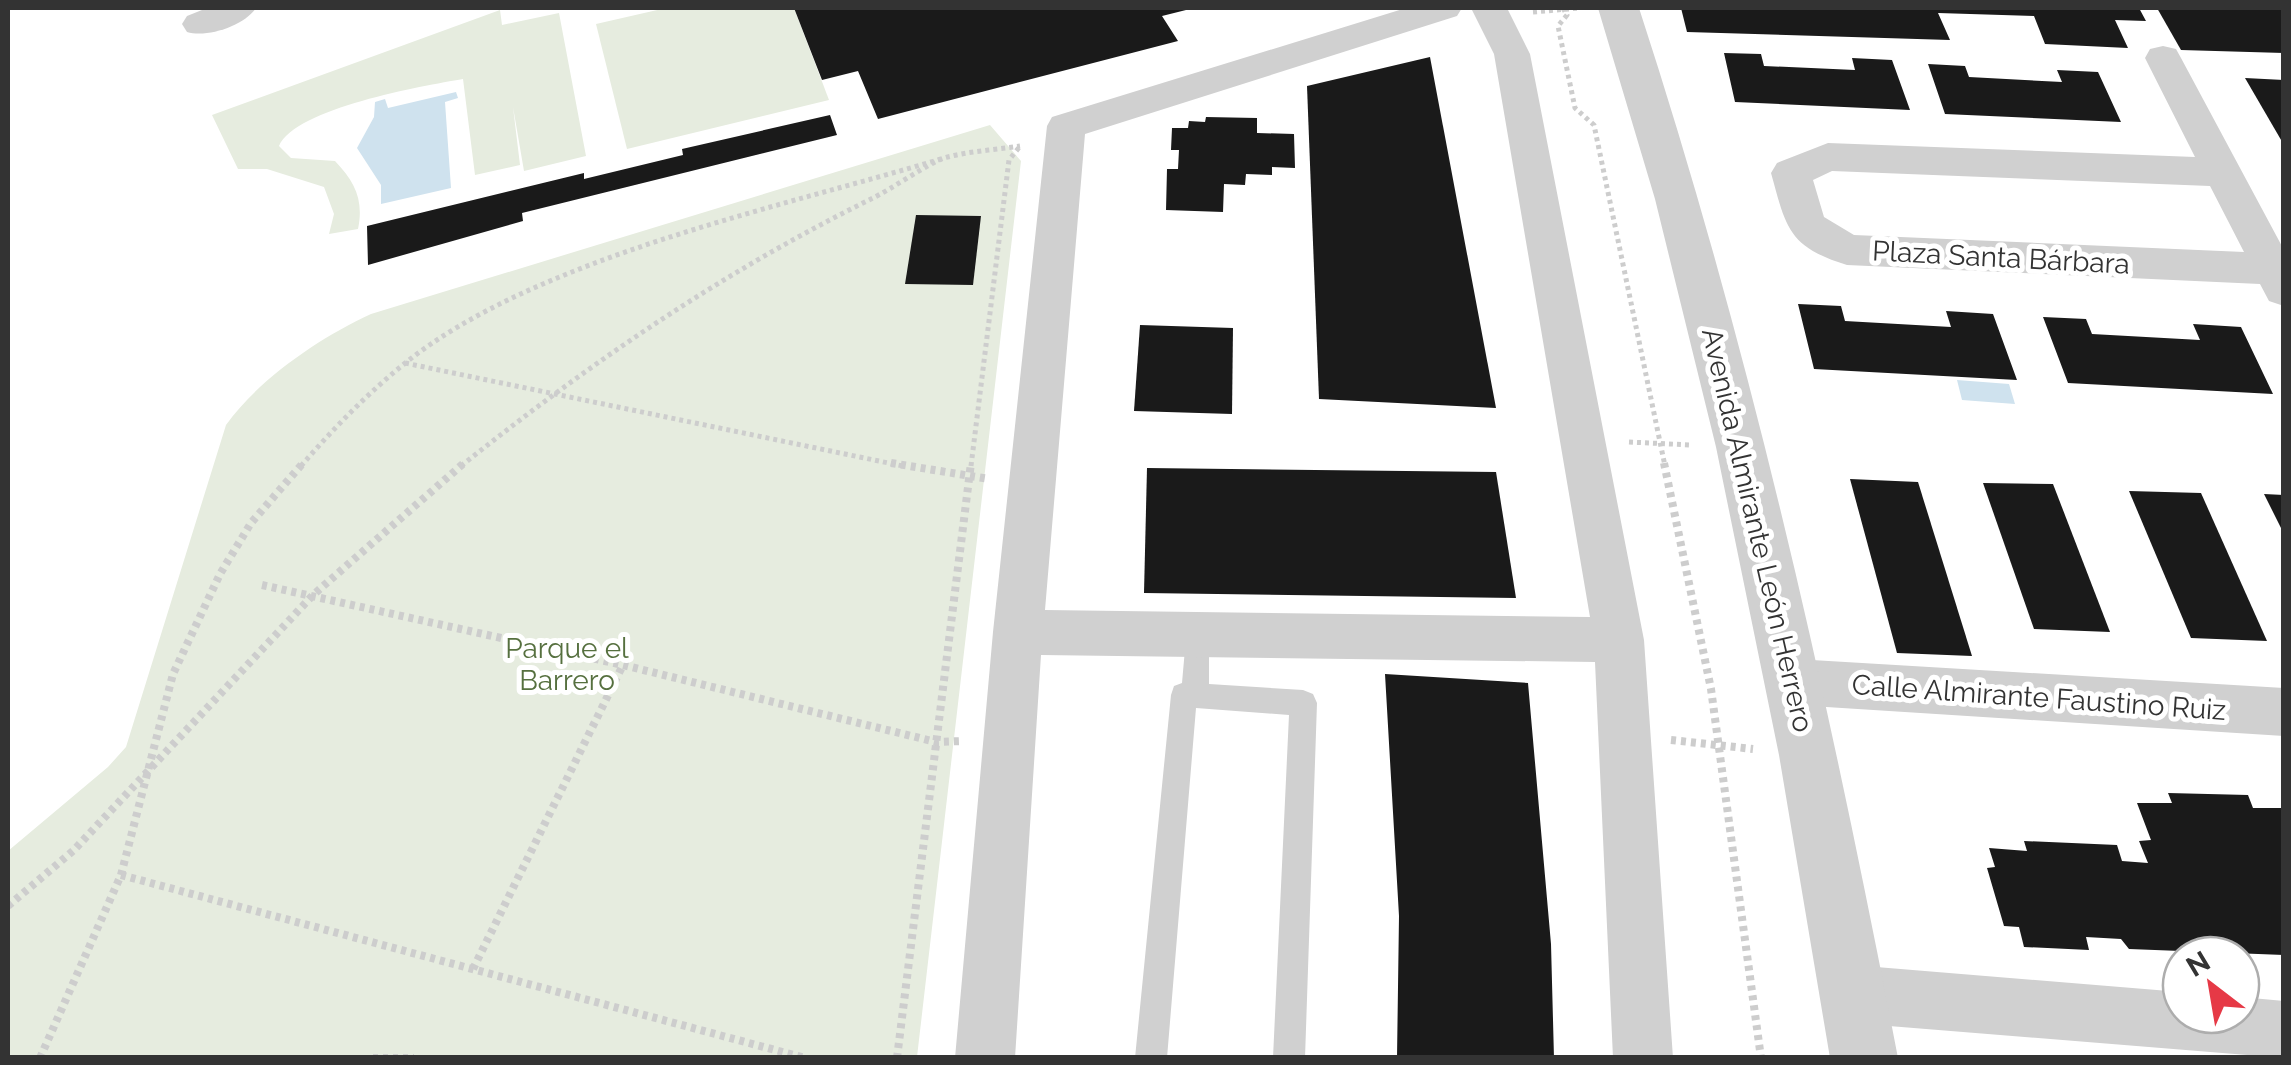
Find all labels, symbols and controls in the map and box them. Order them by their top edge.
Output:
street label: Plaza Santa Bárbara [1871,234,2131,281]
street label: Avenida Almirante León Herrero [1695,325,1820,735]
park label: Parque el Barrero [505,632,629,697]
street label: Calle Almirante Faustino Ruiz [1851,668,2227,727]
north arrow [2161,935,2261,1035]
text: N [2181,944,2216,984]

